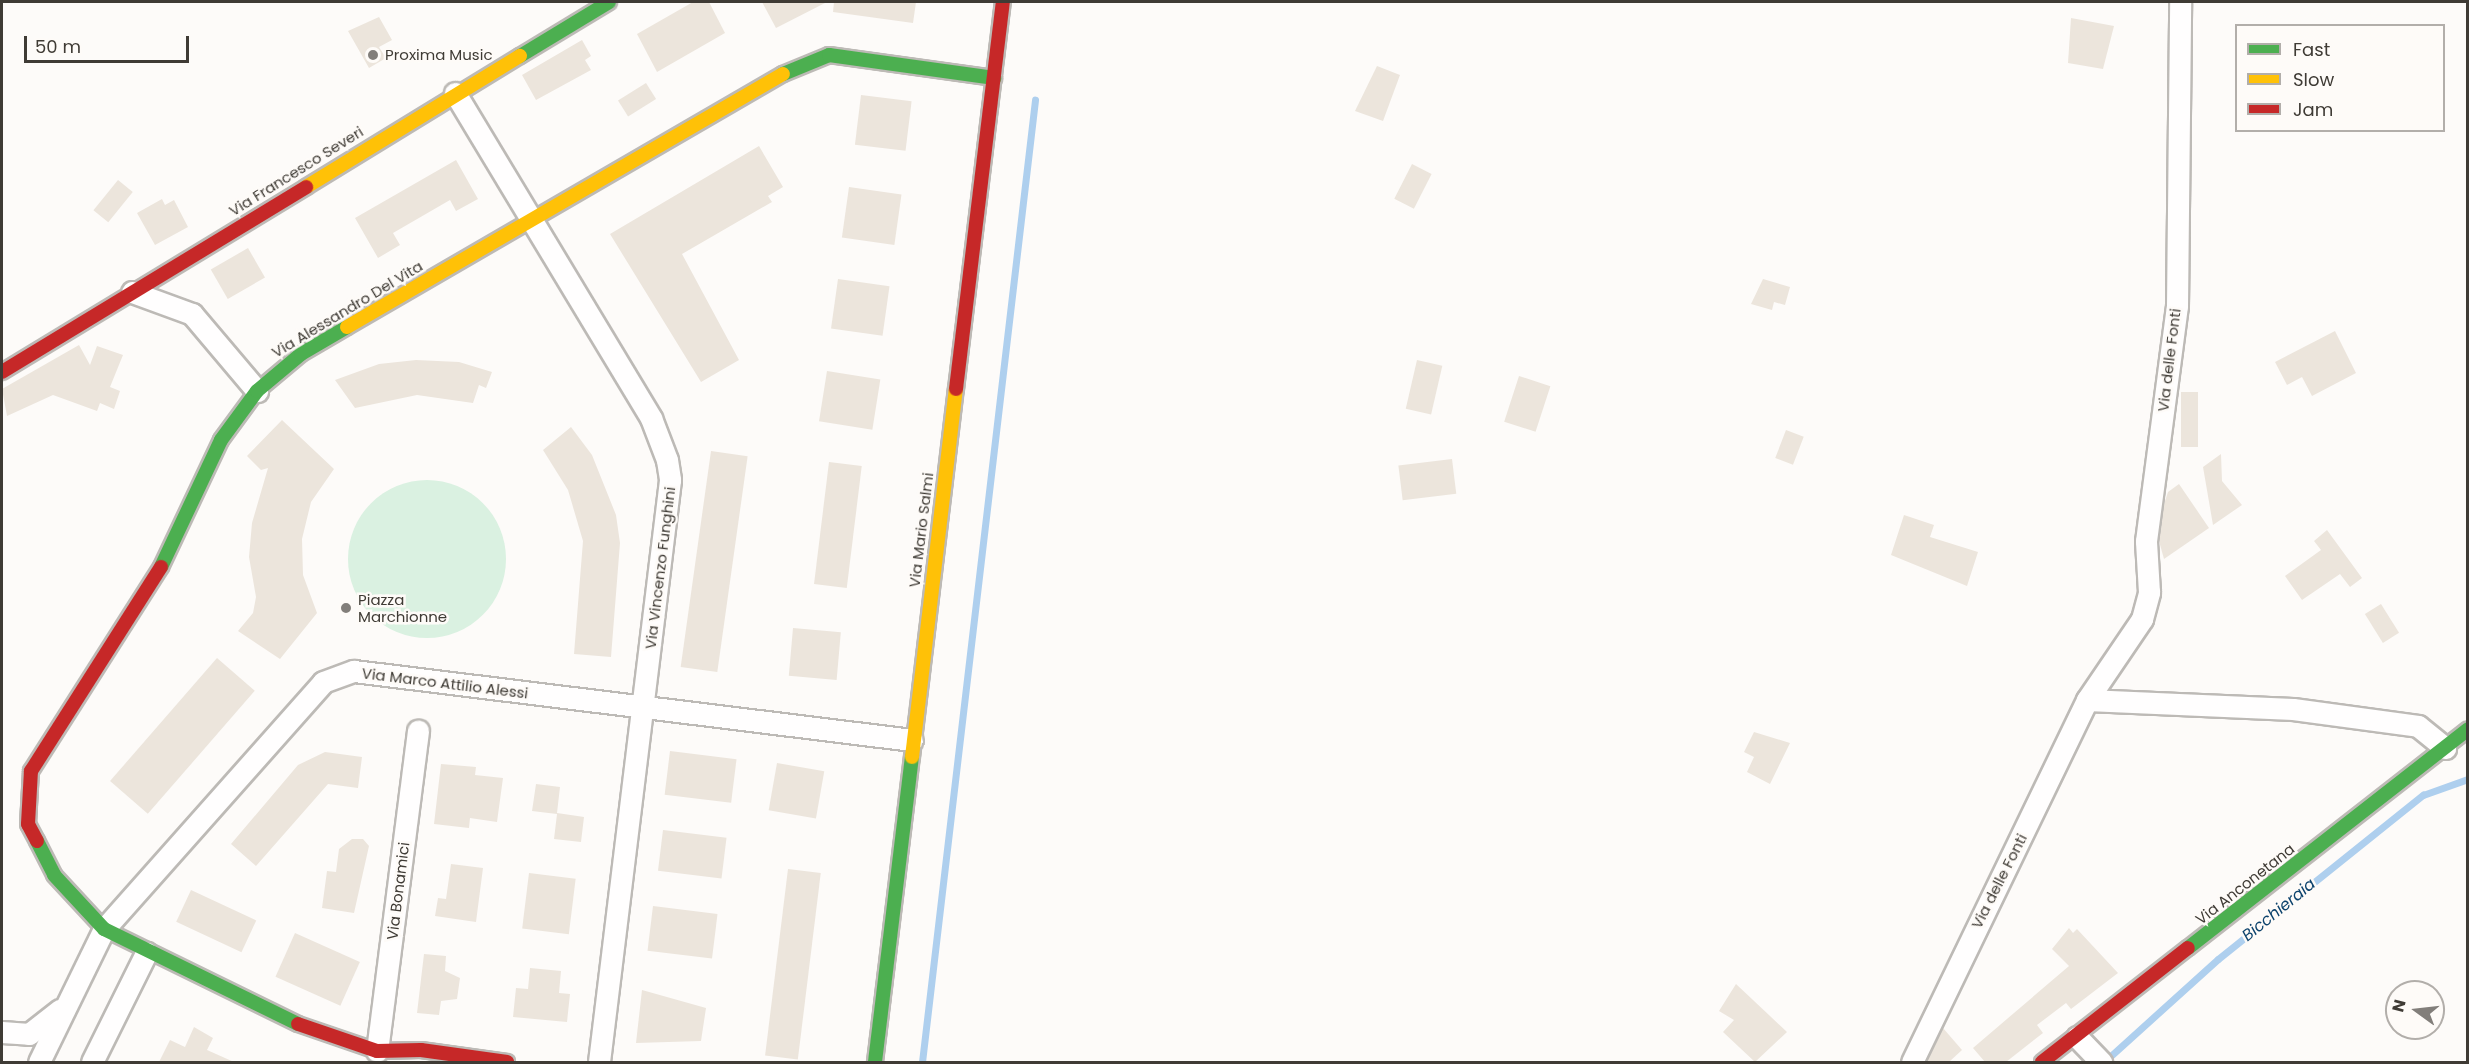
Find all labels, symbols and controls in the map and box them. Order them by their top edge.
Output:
scale bar [27,24,192,62]
legend [2235,24,2445,132]
text: 50 m [35,34,81,59]
text: Fast [2293,37,2330,62]
place label: Proxima Music [385,46,492,64]
marker: Proxima Music [366,48,380,62]
text: Slow [2293,67,2334,92]
text: Jam [2293,97,2333,122]
street label: Via Francesco Severi [226,122,366,220]
street label: Via Alessandro Del Vita [268,257,426,361]
street label: Via delle Fonti [2154,307,2184,413]
street label: Via Mario Salmi [905,471,937,589]
street label: Via Vincenzo Funghini [641,486,679,650]
place label: Piazza Marchionne [358,590,447,625]
marker: Piazza Marchionne [339,601,353,615]
street label: Via Marco Attilio Alessi [361,664,529,702]
street label: Via delle Fonti [1967,831,2031,931]
street label: Via Anconetana [2192,840,2298,928]
street label: Via Bonamici [383,841,413,941]
water label: Bicchieraia [2238,875,2320,945]
north arrow [2385,980,2445,1040]
text: N [2386,997,2412,1015]

